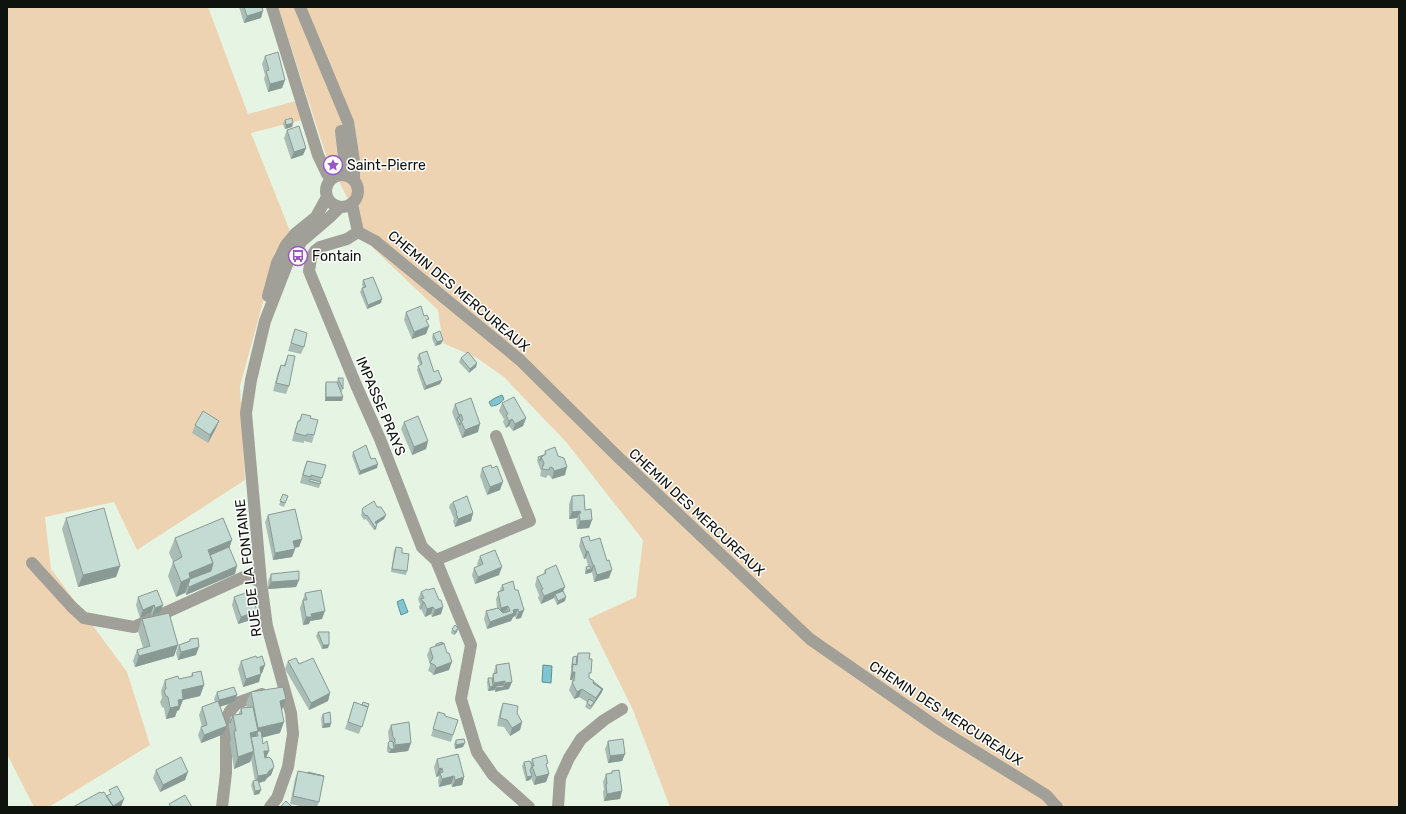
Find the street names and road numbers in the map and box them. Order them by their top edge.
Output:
street label: CHEMIN DES MERCUREAUX [384,227,533,356]
street label: IMPASSE PRAYS [352,354,409,459]
street label: CHEMIN DES MERCUREAUX [625,445,768,580]
street label: RUE DE LA FONTAINE [232,498,265,638]
street label: CHEMIN DES MERCUREAUX [866,657,1026,770]

